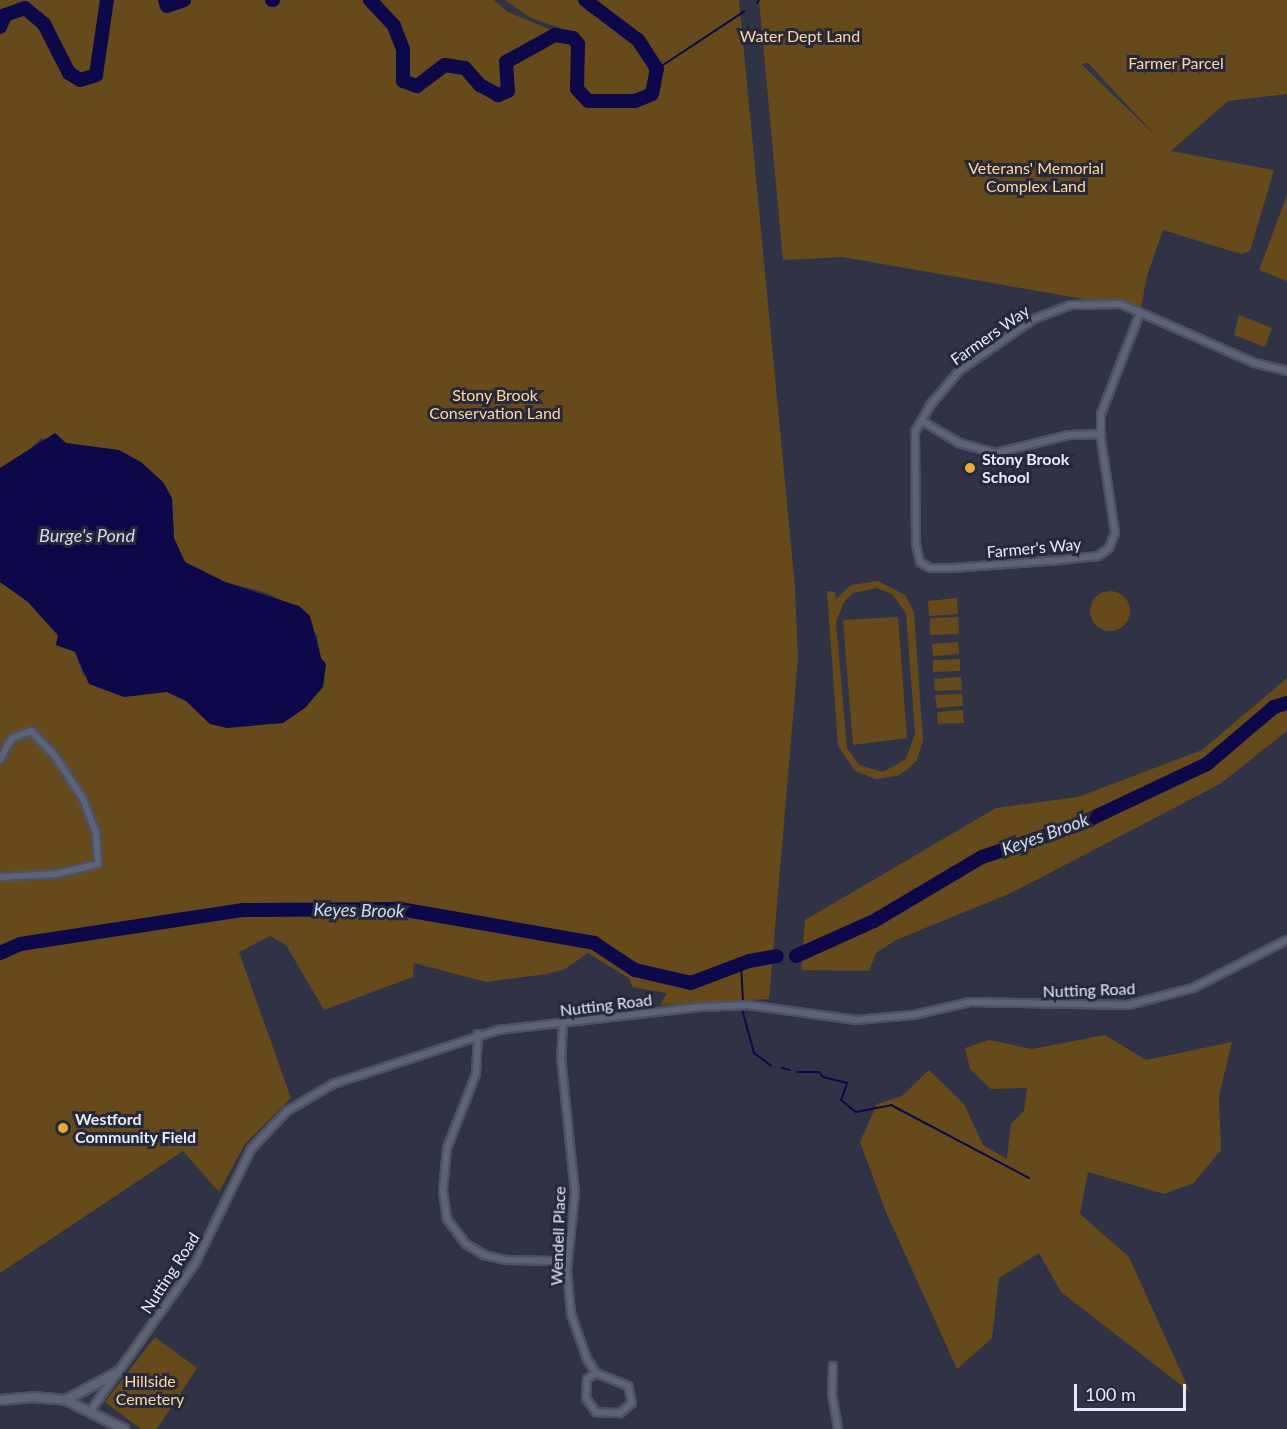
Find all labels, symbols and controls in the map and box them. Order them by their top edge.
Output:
park label: Water Dept Land [740,26,860,46]
park label: Farmer Parcel [1128,53,1224,73]
park label: Veterans' Memorial Complex Land [968,158,1104,196]
street label: Farmers Way [947,301,1033,369]
park label: Stony Brook Conservation Land [429,385,561,423]
place label: Stony Brook School [982,449,1070,487]
marker: Stony Brook School [963,461,977,475]
water label: Burge's Pond [39,524,135,546]
street label: Farmer's Way [986,534,1082,562]
water label: Keyes Brook [999,808,1091,860]
water label: Keyes Brook [313,898,405,922]
street label: Nutting Road [1042,979,1136,1001]
street label: Nutting Road [559,990,653,1020]
place label: Westford Community Field [75,1109,197,1147]
marker: Westford Community Field [56,1121,70,1135]
street label: Wendell Place [547,1186,569,1286]
street label: Nutting Road [137,1229,203,1317]
park label: Hillside Cemetery [116,1371,184,1409]
scale bar [1077,1372,1190,1410]
text: 100 m [1085,1383,1136,1405]

